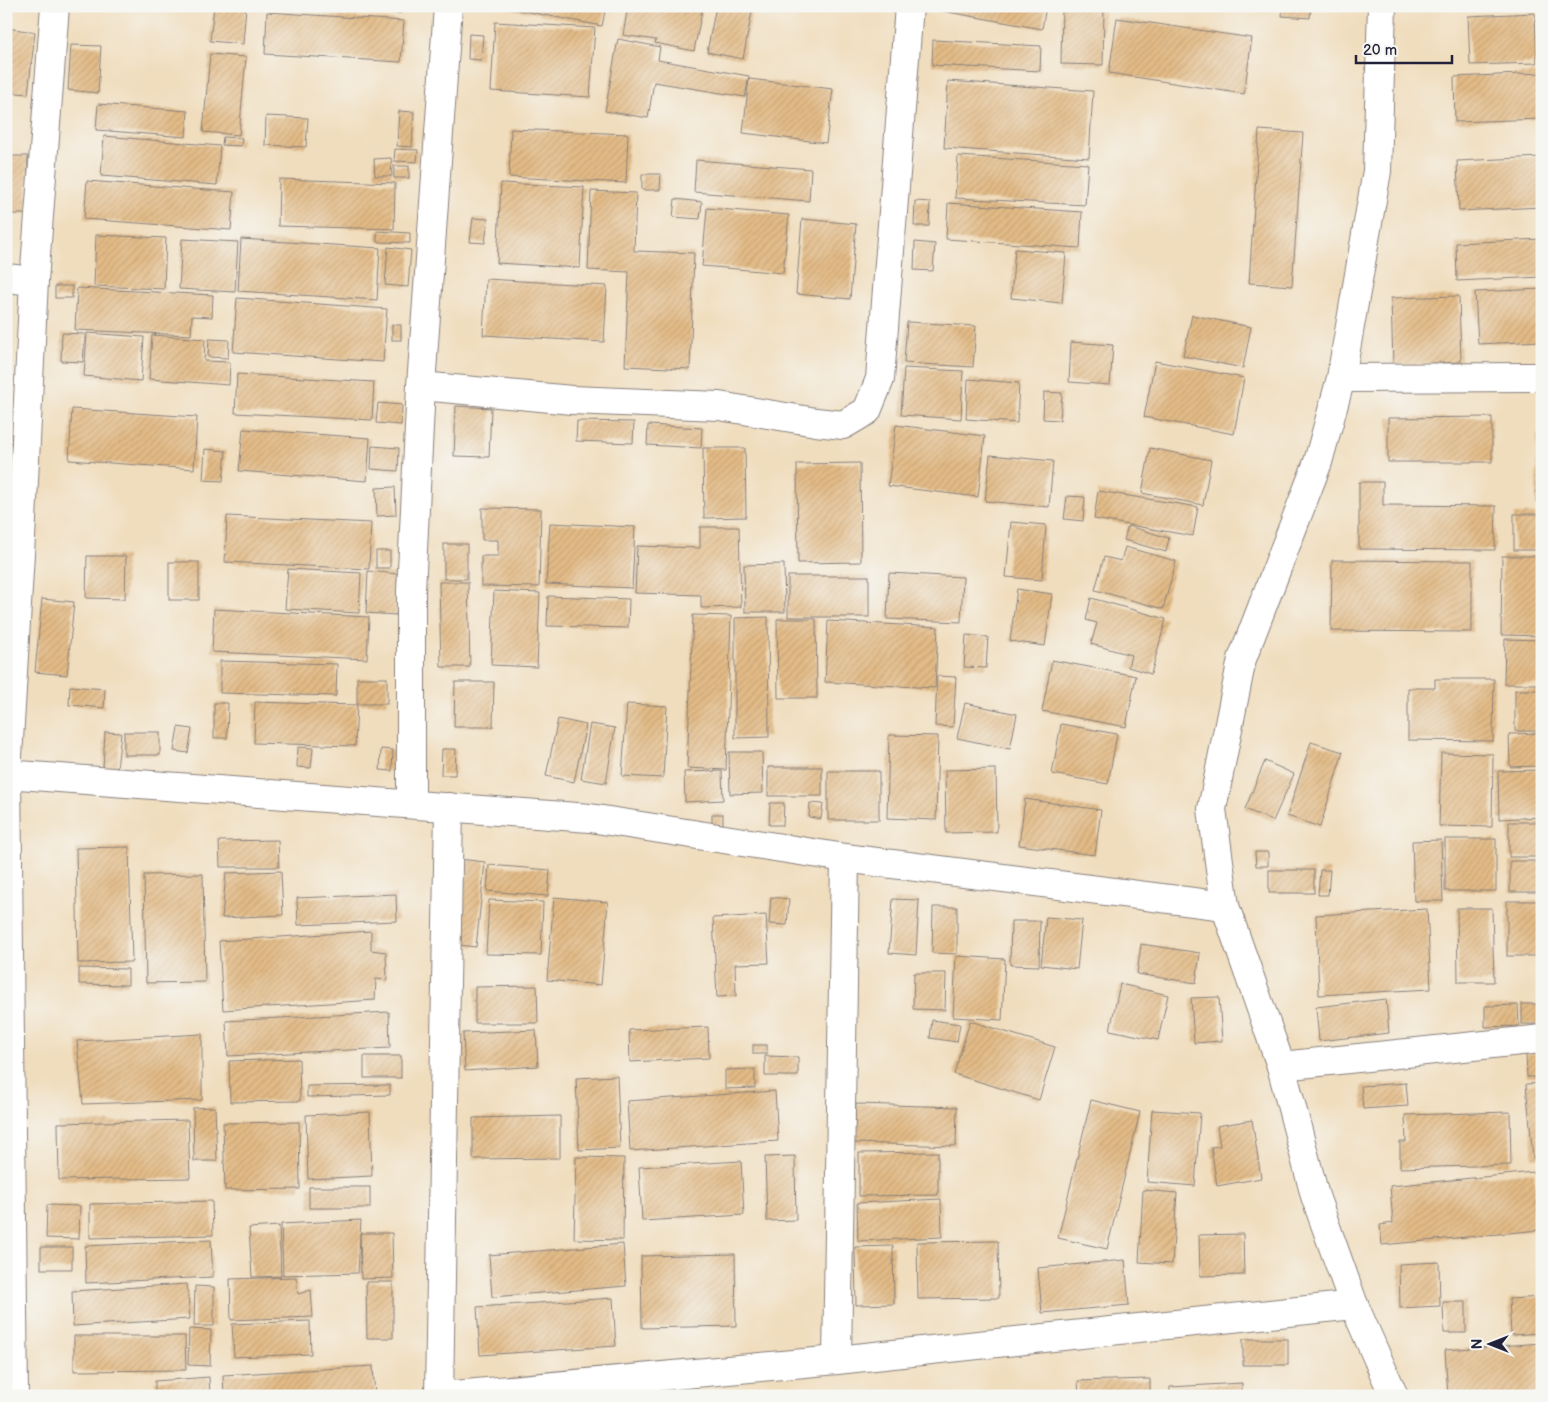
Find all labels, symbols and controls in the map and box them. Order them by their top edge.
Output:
scale bar [1356,32,1452,64]
text: 20 m [1363,41,1397,60]
north arrow [1466,1320,1516,1370]
text: N [1469,1339,1486,1349]

